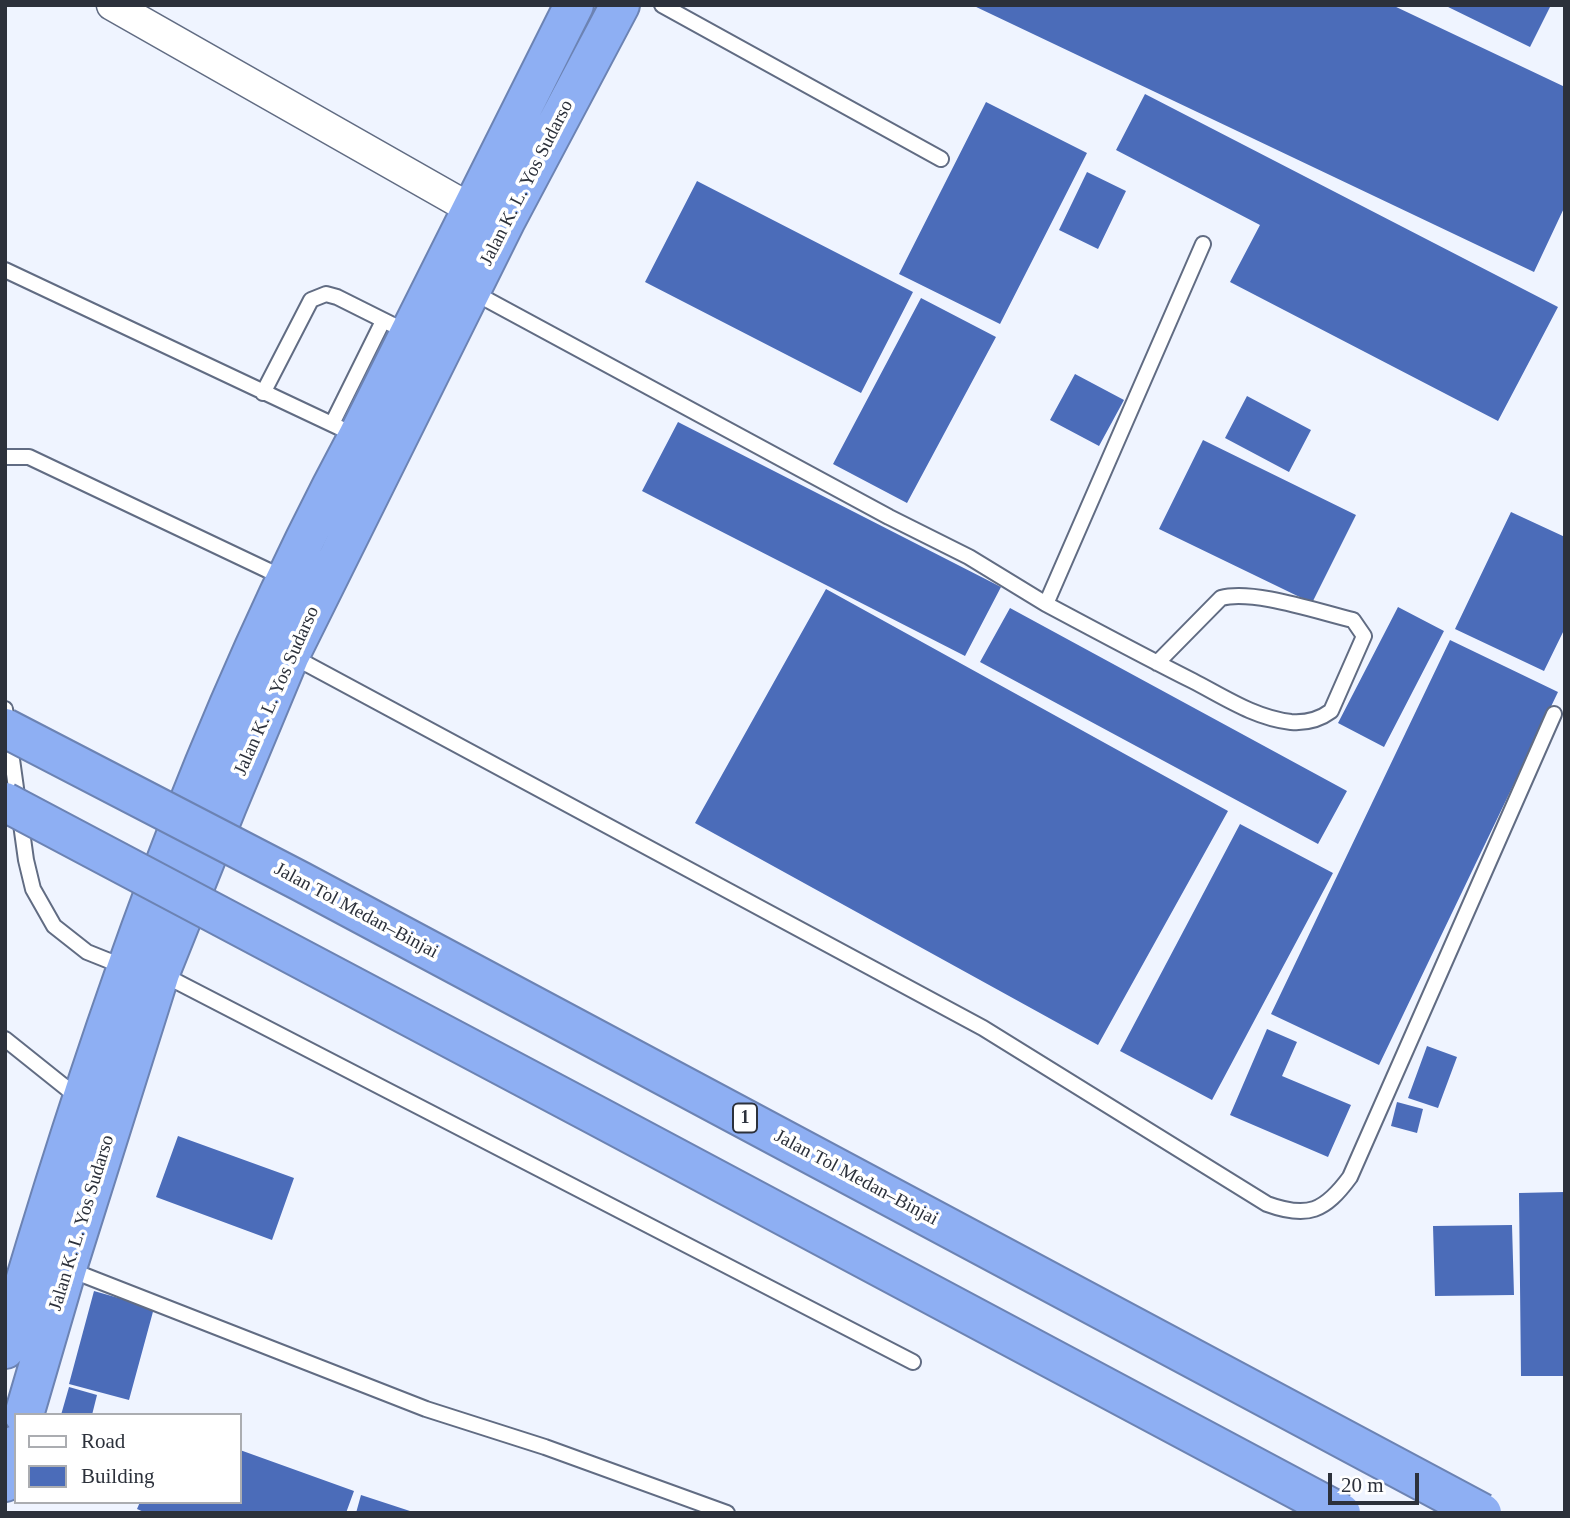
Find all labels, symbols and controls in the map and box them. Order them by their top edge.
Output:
street label: Jalan K. L. Yos Sudarso [475,96,579,270]
street label: Jalan K. L. Yos Sudarso [229,603,325,779]
street label: Jalan Tol Medan–Binjai [270,858,442,964]
road number: 1 [733,1104,757,1133]
street label: Jalan Tol Medan–Binjai [770,1125,942,1231]
street label: Jalan K. L. Yos Sudarso [44,1132,120,1314]
legend [14,1413,242,1504]
text: Road [81,1429,125,1453]
scale bar [1332,1458,1423,1502]
text: Building [81,1464,155,1488]
text: 20 m [1341,1473,1384,1497]

